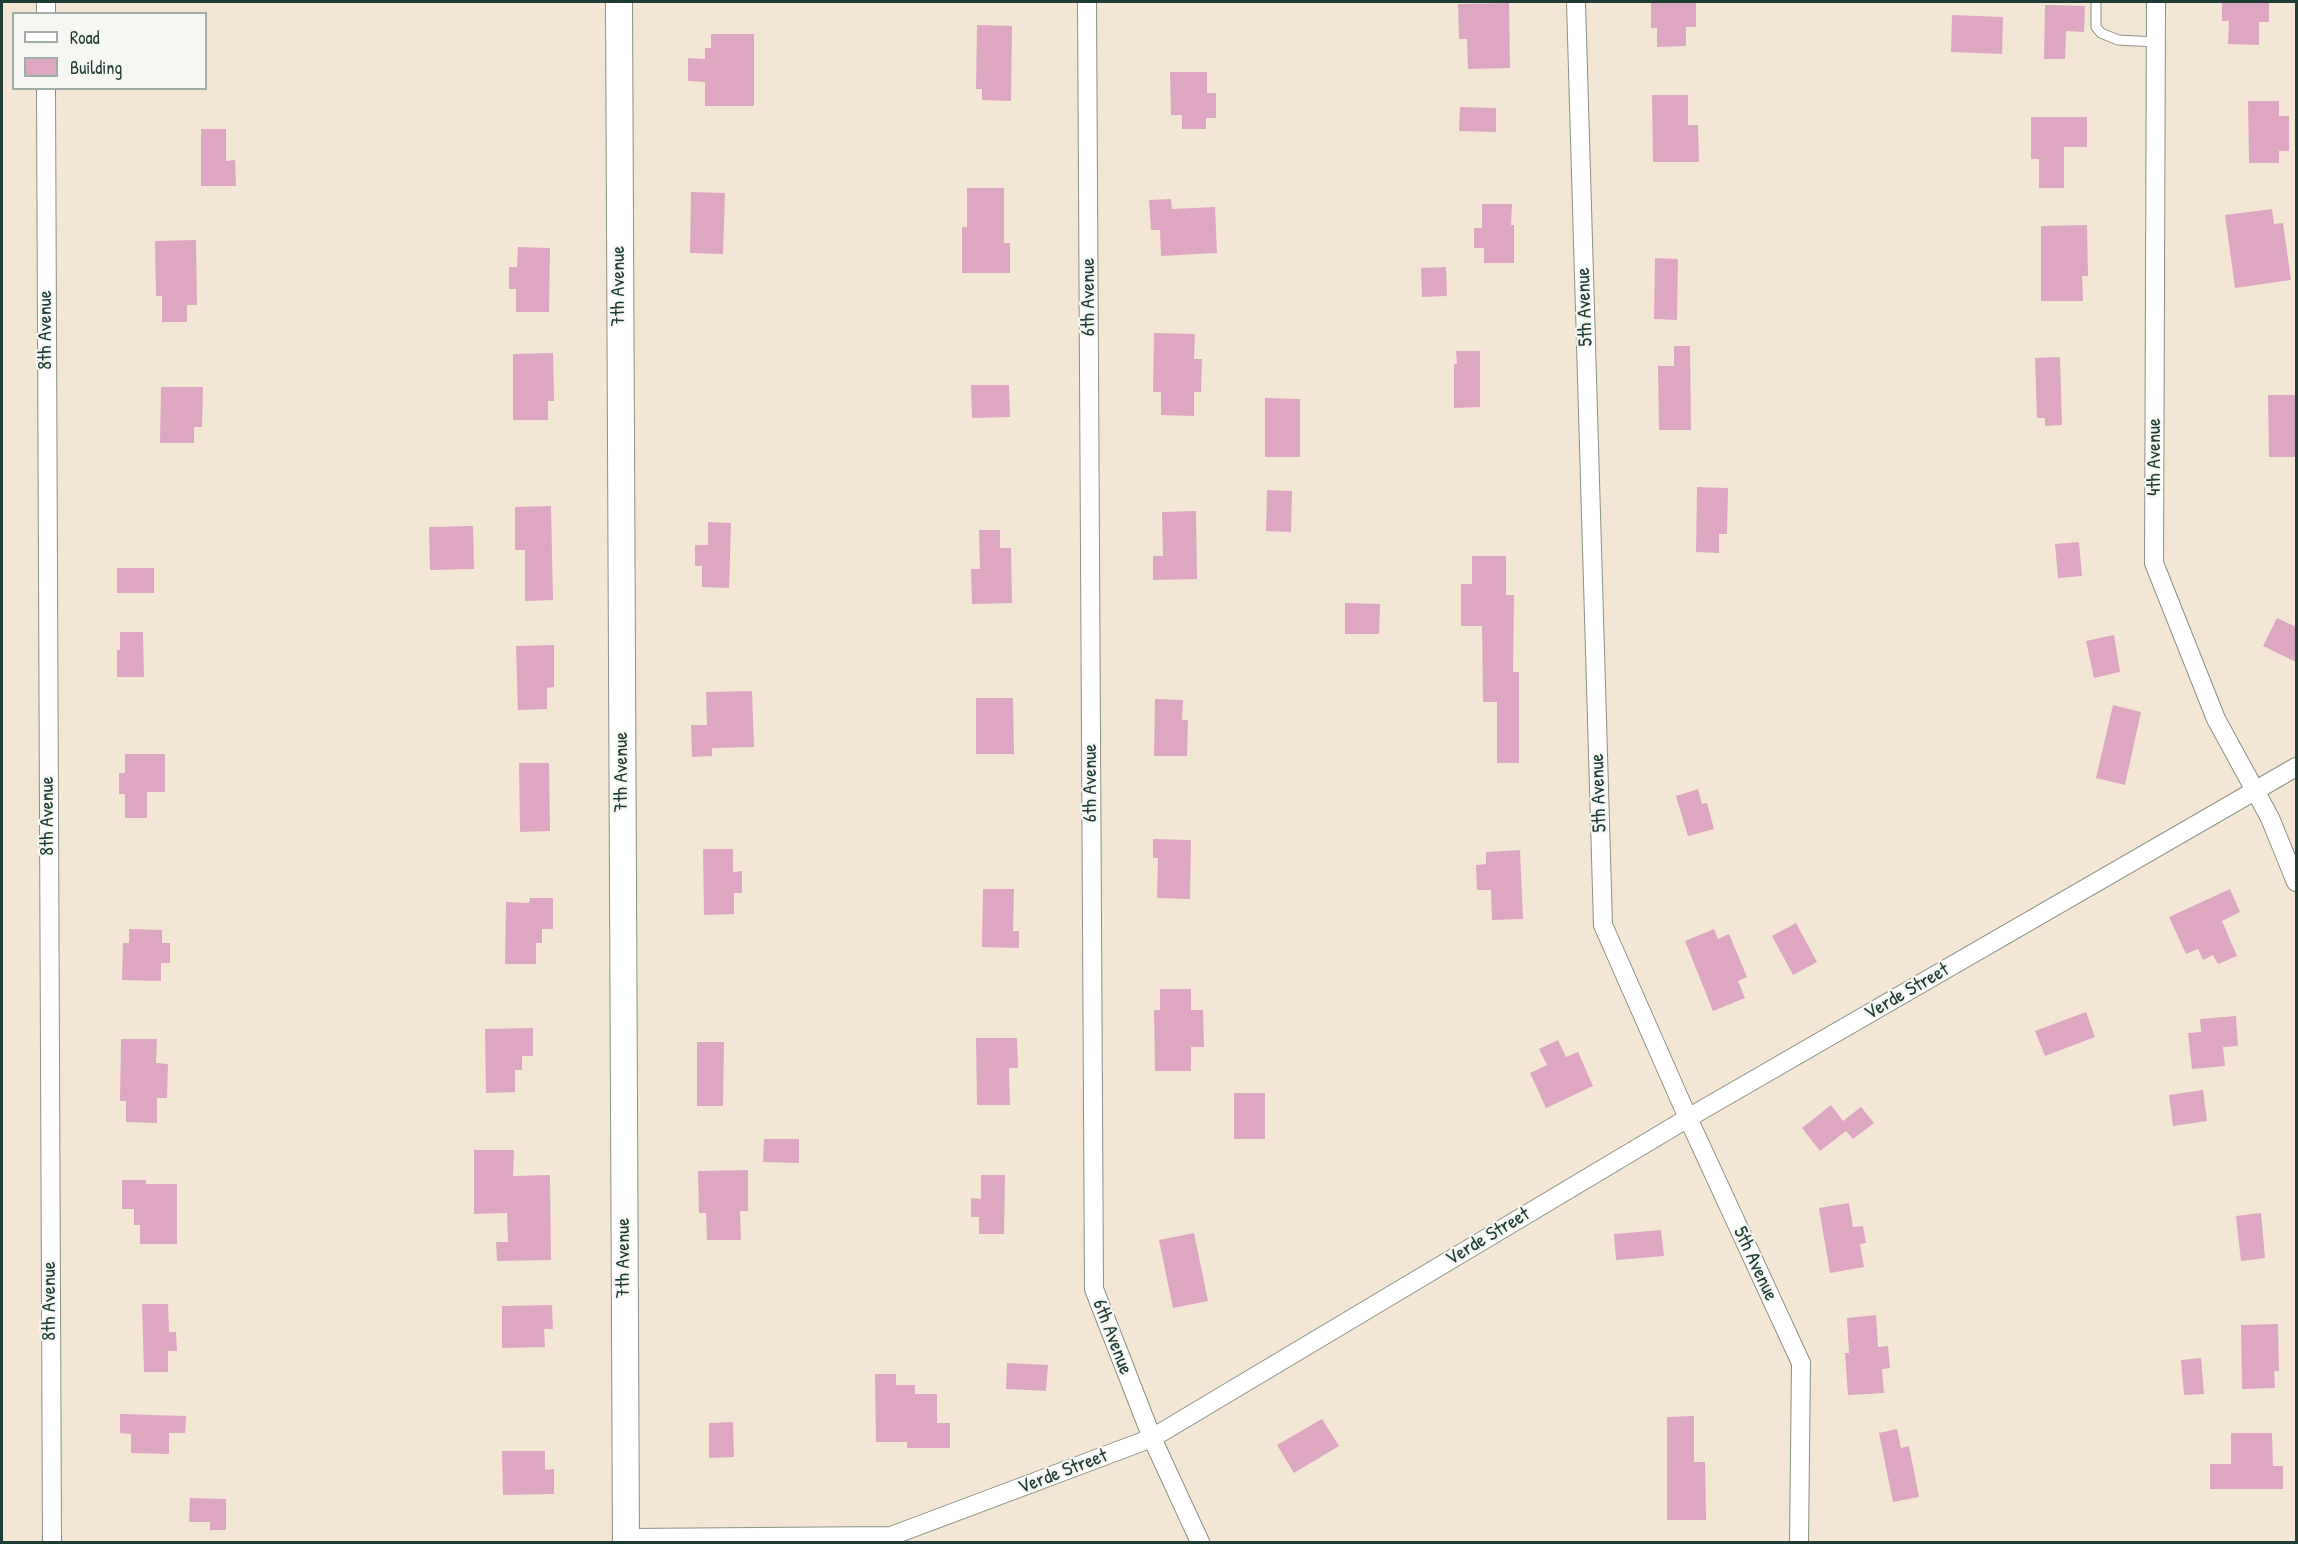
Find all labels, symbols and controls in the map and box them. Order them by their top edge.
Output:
legend [12,12,207,90]
text: Road [70,25,100,50]
text: Building [70,55,122,80]
street label: 7th Avenue [607,246,631,326]
street label: 6th Avenue [1077,258,1101,336]
street label: 5th Avenue [1572,267,1598,347]
street label: 8th Avenue [34,290,58,370]
street label: 4th Avenue [2143,418,2167,496]
street label: 7th Avenue [610,732,634,812]
street label: 6th Avenue [1079,744,1103,822]
street label: 5th Avenue [1586,753,1612,833]
street label: 8th Avenue [36,776,60,856]
street label: Verde Street [1860,958,1954,1026]
street label: Verde Street [1442,1203,1534,1271]
street label: 7th Avenue [612,1218,636,1298]
street label: 5th Avenue [1727,1223,1783,1305]
street label: 8th Avenue [38,1261,62,1341]
street label: 6th Avenue [1087,1296,1137,1378]
street label: Verde Street [1015,1444,1111,1500]

